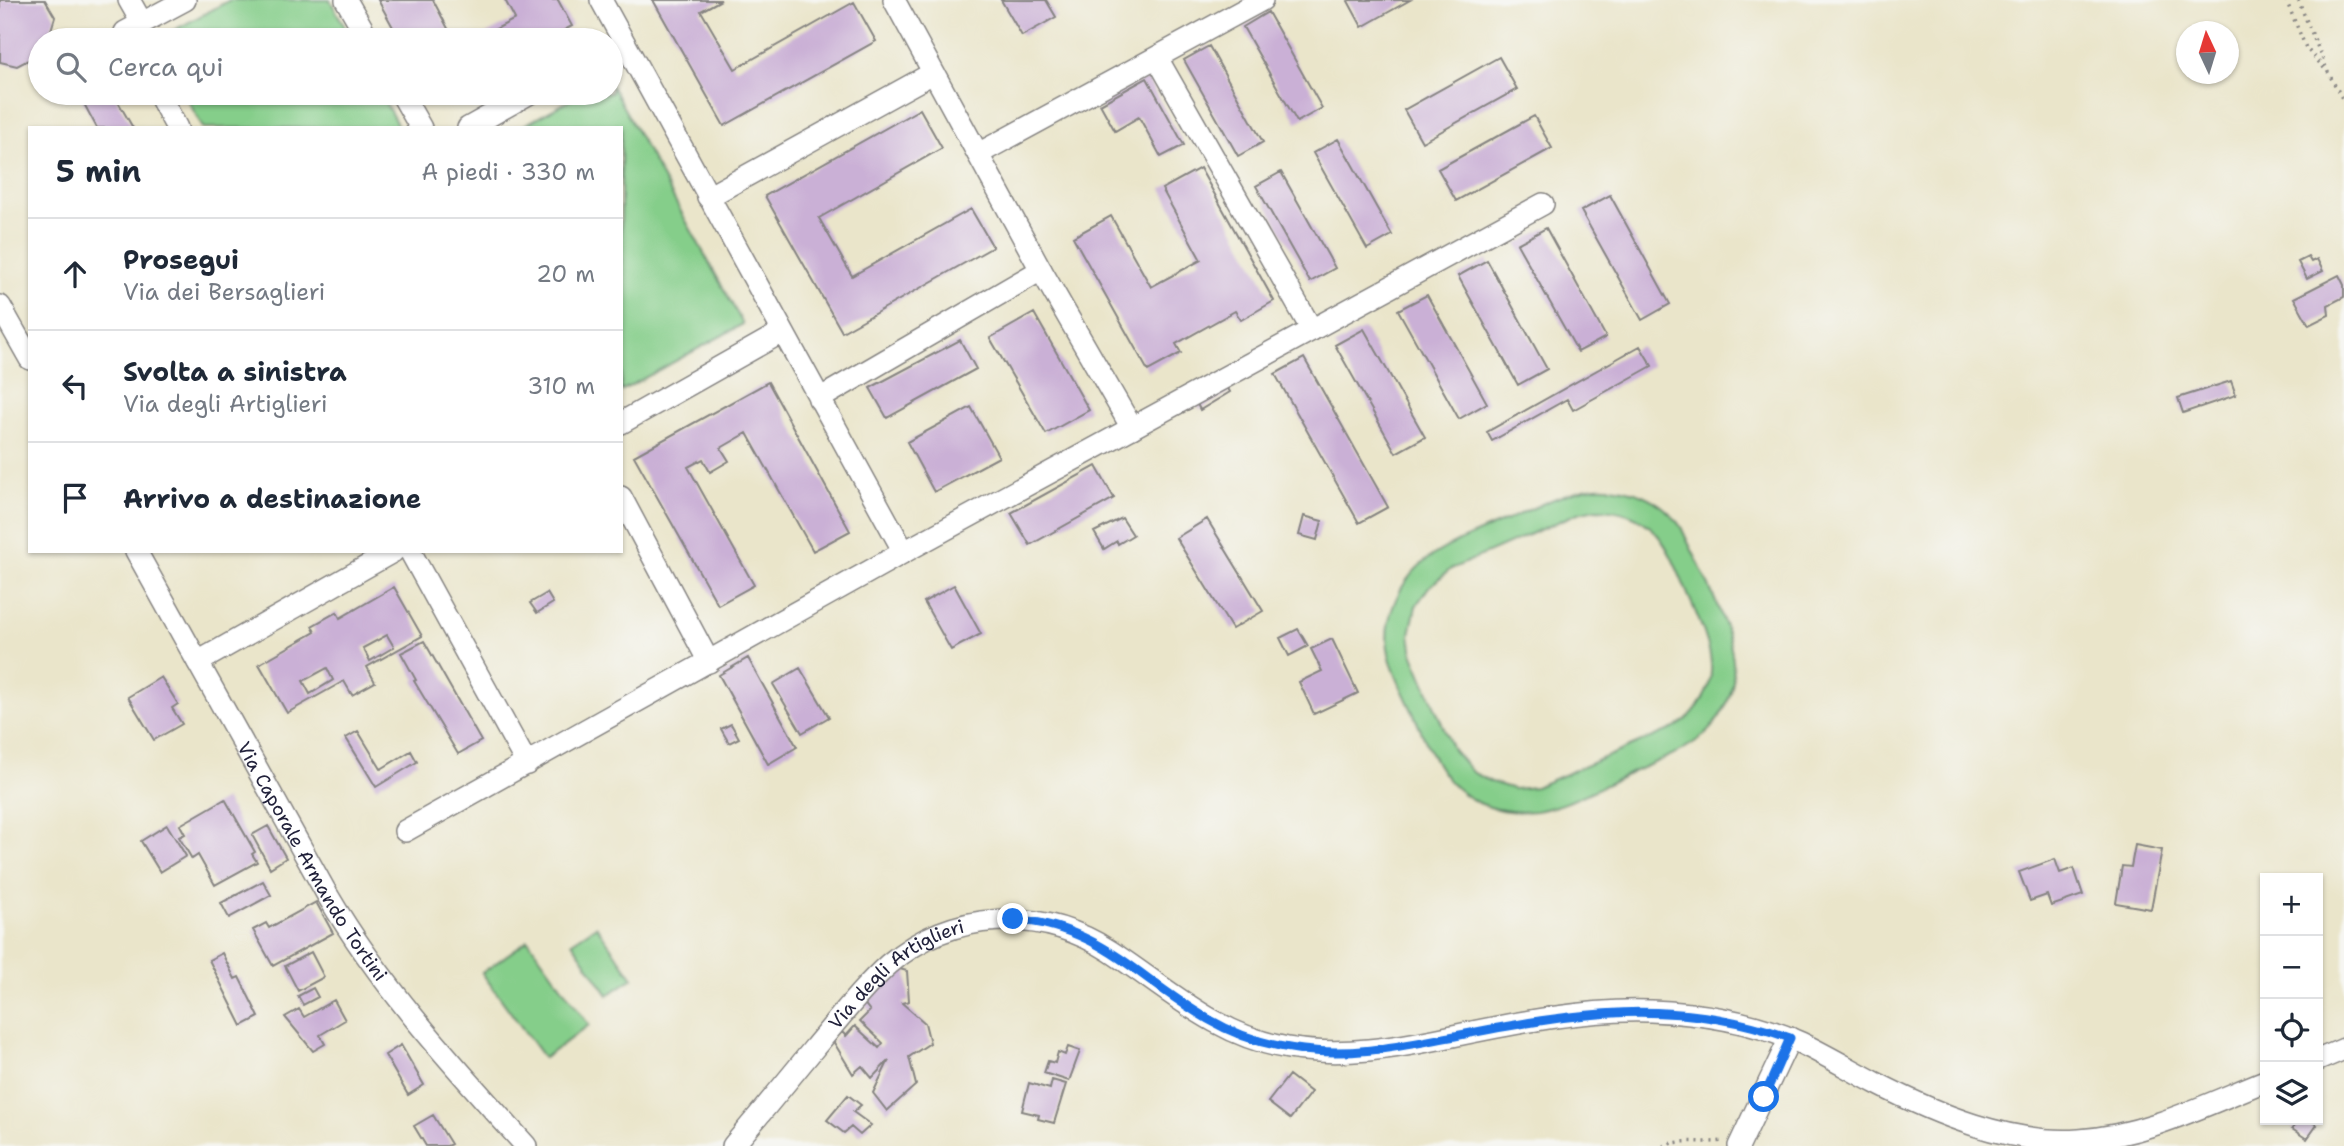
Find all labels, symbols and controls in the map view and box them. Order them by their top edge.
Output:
north arrow [2176,21,2239,84]
search box [28,28,623,105]
icon: search [52,48,90,86]
text: Cerca qui [108,49,224,84]
text: 5 min [56,151,141,192]
text: A piedi · 330 m [422,157,595,187]
text: Prosegui [123,242,239,277]
icon: ahead [56,255,94,293]
text: 20 m [536,259,595,289]
text: Via dei Bersaglieri [123,277,325,307]
text: Svolta a sinistra [123,354,347,389]
icon: left [56,367,94,405]
text: 310 m [527,371,595,401]
text: Via degli Artiglieri [123,389,328,419]
icon: arrive [56,479,94,517]
text: Arrivo a destinazione [123,481,421,516]
street label: Via Caporale Armando Tortini [232,737,393,986]
map controls [2260,873,2323,1125]
button: + [2260,873,2323,936]
route end [997,903,1028,934]
street label: Via degli Artiglieri [823,914,967,1035]
button: − [2260,936,2323,999]
button: locate [2260,999,2323,1062]
button: layers [2260,1062,2323,1125]
route start [1748,1081,1779,1112]

